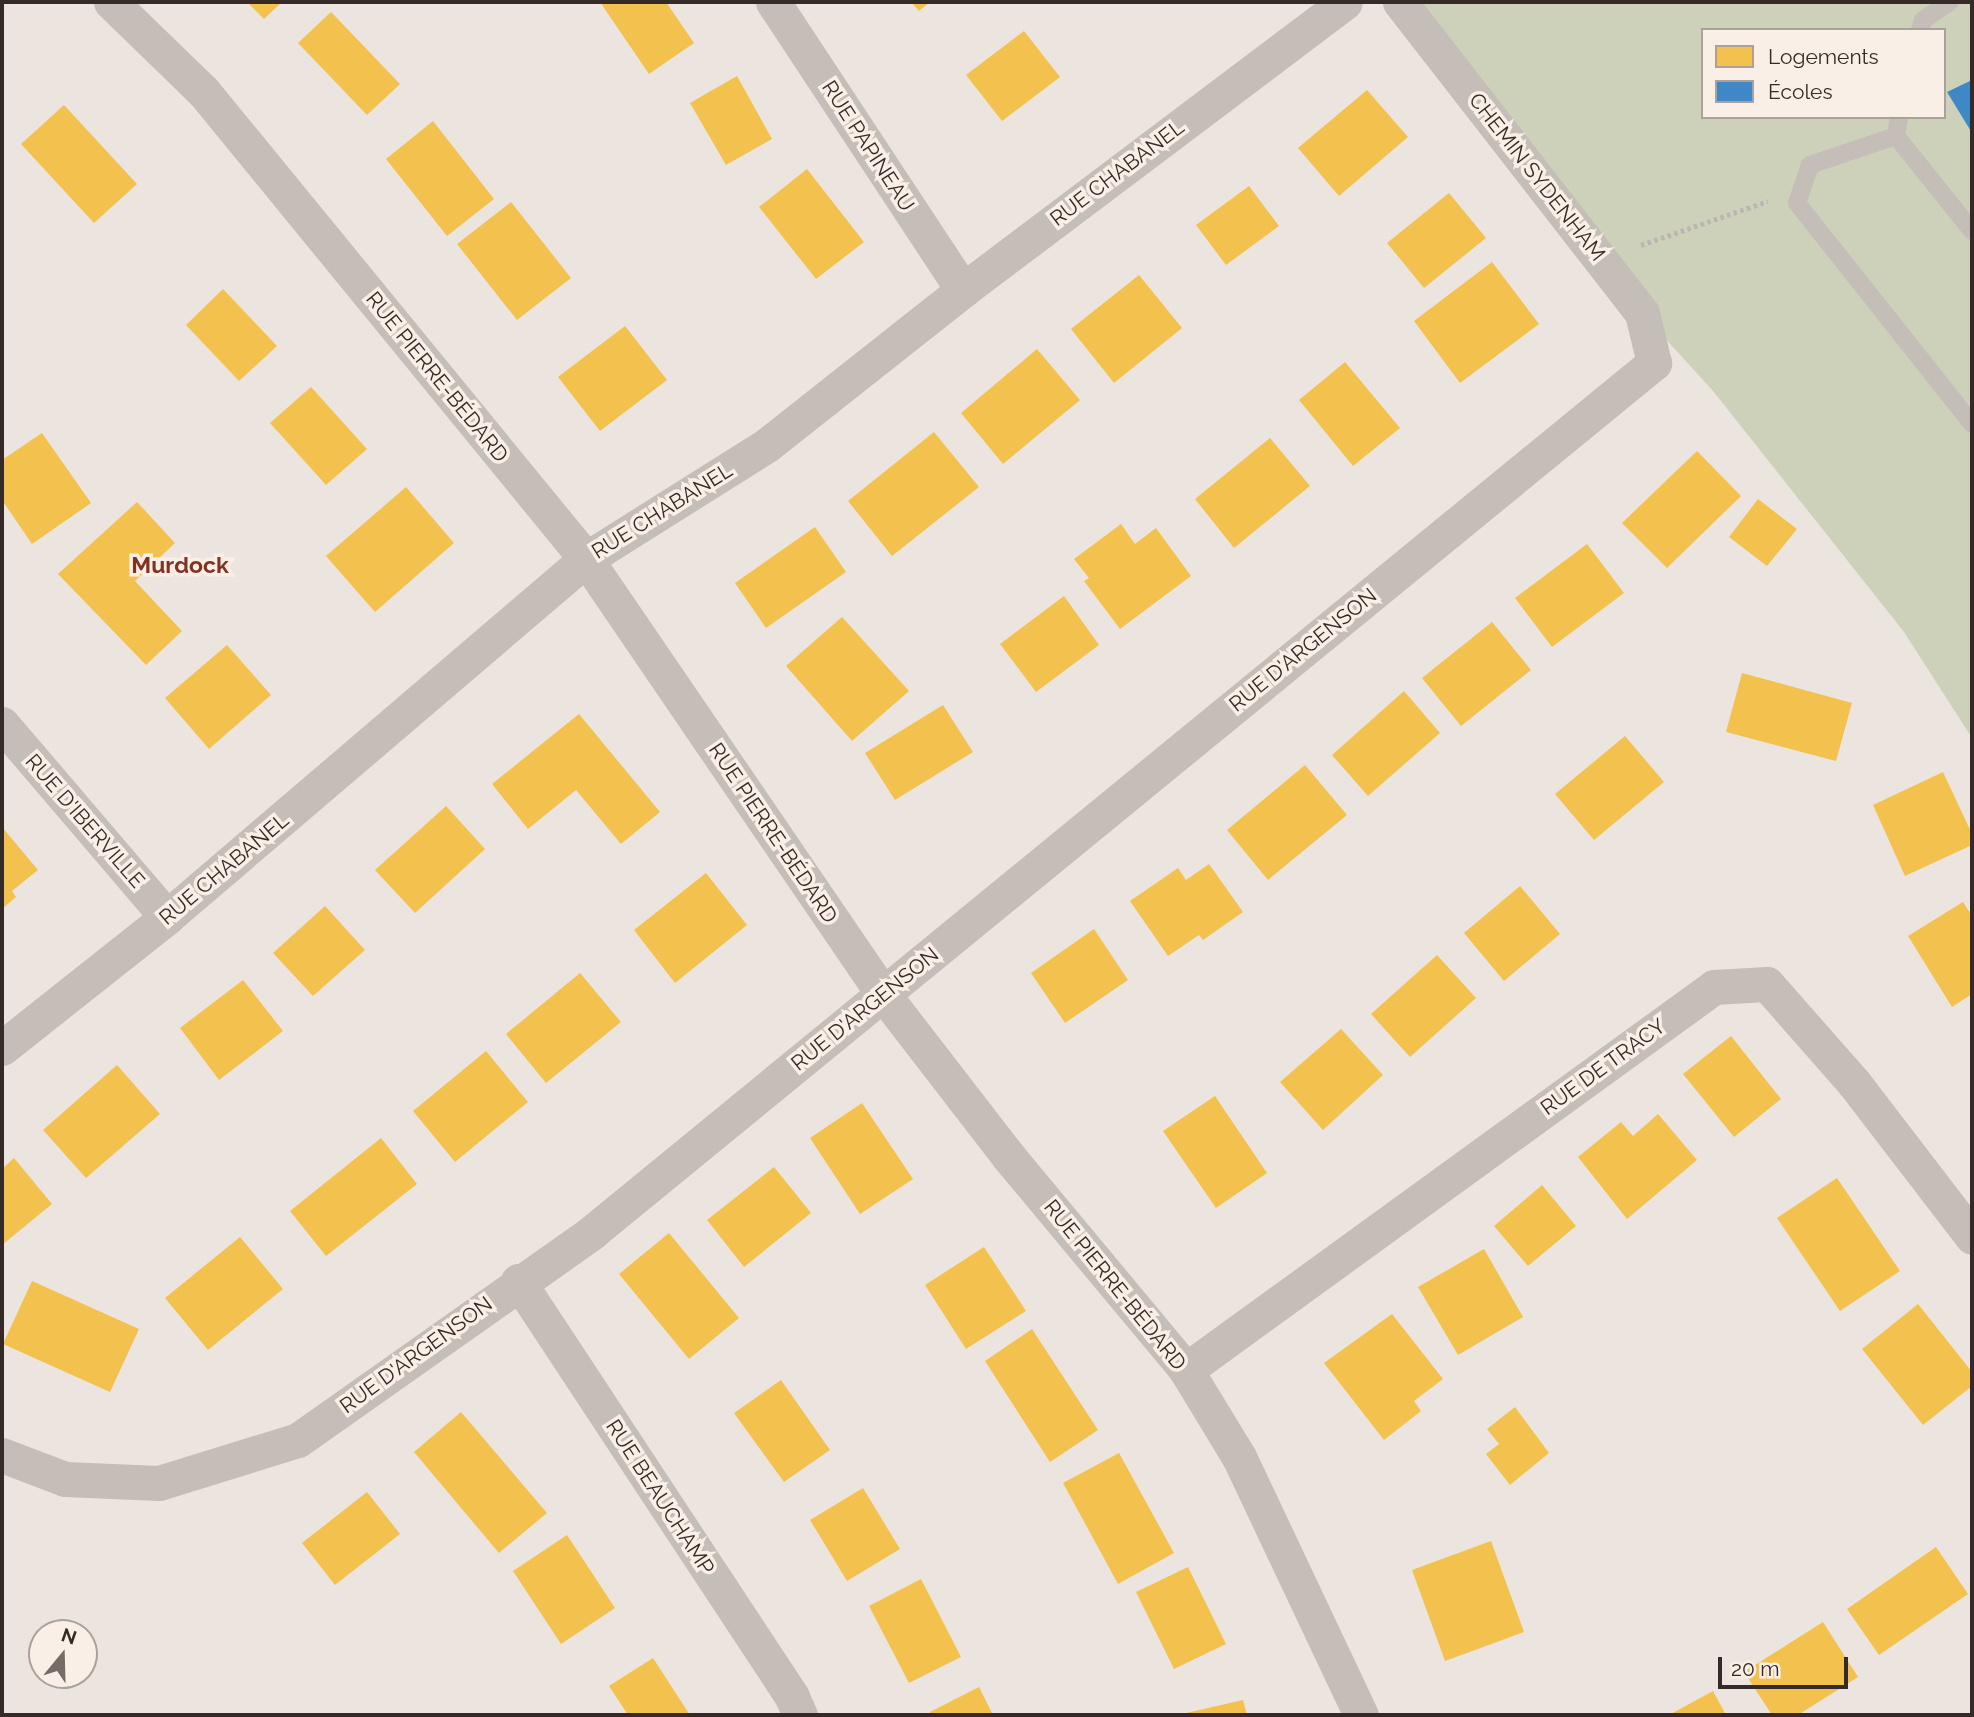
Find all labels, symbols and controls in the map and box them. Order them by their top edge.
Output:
legend [1701,28,1946,119]
text: Logements [1768,44,1879,69]
street label: RUE PAPINEAU [816,76,920,216]
text: Écoles [1768,79,1833,104]
street label: CHEMIN SYDENHAM [1464,88,1610,266]
street label: RUE CHABANEL [1045,115,1189,231]
street label: RUE PIERRE-BÉDARD [361,287,513,467]
street label: RUE CHABANEL [587,458,737,564]
district label: Murdock [131,551,229,579]
street label: RUE D'ARGENSON [1224,583,1382,717]
street label: RUE PIERRE-BÉDARD [703,738,843,928]
street label: RUE D'IBERVILLE [20,749,150,893]
street label: RUE CHABANEL [154,808,294,930]
street label: RUE D'ARGENSON [786,942,944,1076]
street label: RUE DE TRACY [1535,1013,1671,1121]
street label: RUE PIERRE-BÉDARD [1039,1195,1191,1375]
street label: RUE D'ARGENSON [335,1291,497,1419]
street label: RUE BEAUCHAMP [601,1415,719,1579]
north arrow [28,1619,98,1689]
text: N [59,1623,80,1649]
scale bar [1722,1644,1852,1688]
text: 20 m [1731,1656,1779,1681]

